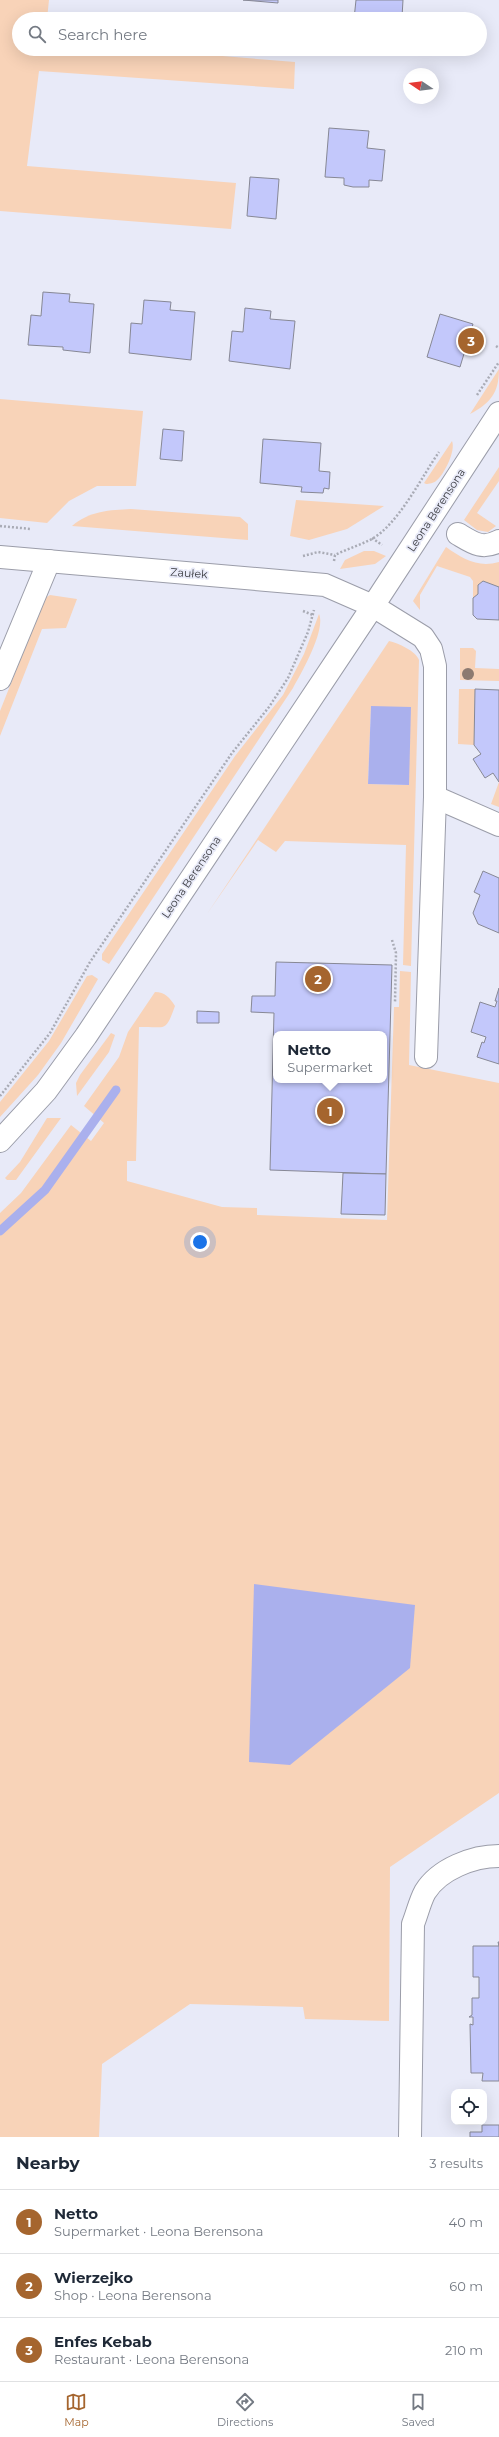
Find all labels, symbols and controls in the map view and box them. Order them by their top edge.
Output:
search box [12,12,487,56]
icon: search [26,23,48,45]
text: Search here [58,25,147,44]
north arrow [403,68,439,104]
pin: 3 [458,326,484,356]
street label: Leona Berensona [404,466,468,554]
street label: Zaułek [170,565,209,581]
street label: Leona Berensona [158,833,224,921]
pin: 2 [305,964,331,994]
popup [273,1031,387,1083]
text: Netto [287,1040,331,1059]
text: Supermarket [287,1059,373,1075]
pin: 1 [317,1096,343,1126]
your location [190,1232,210,1252]
map controls [451,2089,487,2125]
button: locate [451,2089,487,2125]
text: Nearby [16,2153,80,2173]
text: 3 results [429,2155,483,2171]
text: Netto [54,2204,98,2223]
text: 1 [26,2214,32,2230]
text: 40 m [449,2214,483,2230]
text: Supermarket · Leona Berensona [54,2223,264,2239]
text: Wierzejko [54,2268,133,2287]
text: 2 [25,2278,33,2294]
text: 60 m [449,2278,483,2294]
text: Shop · Leona Berensona [54,2287,212,2303]
text: Enfes Kebab [54,2332,152,2351]
text: 3 [25,2342,33,2358]
text: 210 m [445,2342,483,2358]
text: Restaurant · Leona Berensona [54,2351,249,2367]
tab: Map [64,2391,89,2429]
tab: Directions [217,2391,273,2429]
tab: Saved [402,2391,435,2429]

